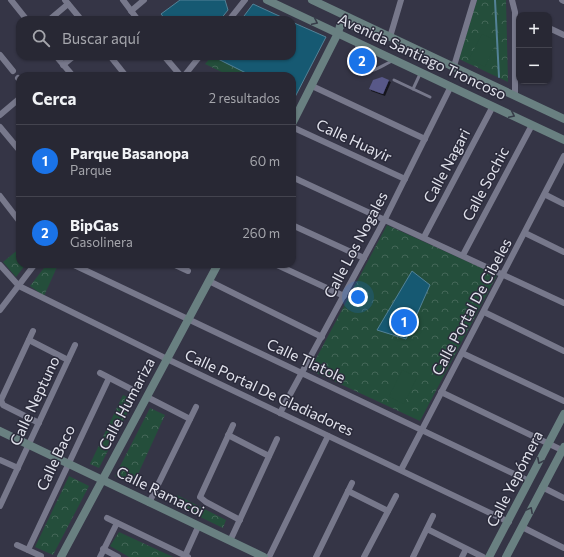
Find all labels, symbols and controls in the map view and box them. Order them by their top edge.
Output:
street label: Avenida Santiago Troncoso [335,9,509,103]
map controls [516,12,552,84]
button: + [516,12,552,48]
search box [16,16,296,60]
one-way arrow [311,17,319,25]
icon: search [30,27,52,49]
text: Buscar aquí [62,29,140,47]
pin: 2 [349,46,375,76]
button: − [516,48,552,84]
text: Cerca [32,88,77,109]
text: 2 resultados [209,90,280,106]
one-way arrow [507,110,515,118]
street label: Calle Huayir [314,115,395,165]
street label: Calle Nagari [419,125,473,206]
street label: Calle Sochic [458,143,512,224]
text: Parque Basanopa [70,144,189,162]
text: 1 [42,153,48,169]
text: 60 m [250,153,280,169]
text: Parque [70,162,112,178]
street label: Calle Los Nogales [319,188,391,301]
text: BipGas [70,216,119,234]
text: 2 [41,225,49,241]
text: 260 m [243,225,280,241]
text: Gasolinera [70,234,133,250]
street label: Calle Portal De Cibeles [427,235,515,378]
your location [348,287,368,307]
pin: 1 [391,307,417,337]
street label: Calle Tlatole [264,334,349,386]
street label: Calle Portal De Gladiadores [182,345,357,439]
street label: Calle Neptuno [6,353,63,448]
street label: Calle Humariza [94,354,158,453]
street label: Calle Baco [32,422,78,493]
street label: Calle Yepómera [482,428,546,530]
one-way arrow [537,456,545,464]
street label: Calle Ramacoi [114,462,207,520]
one-way arrow [525,507,533,514]

